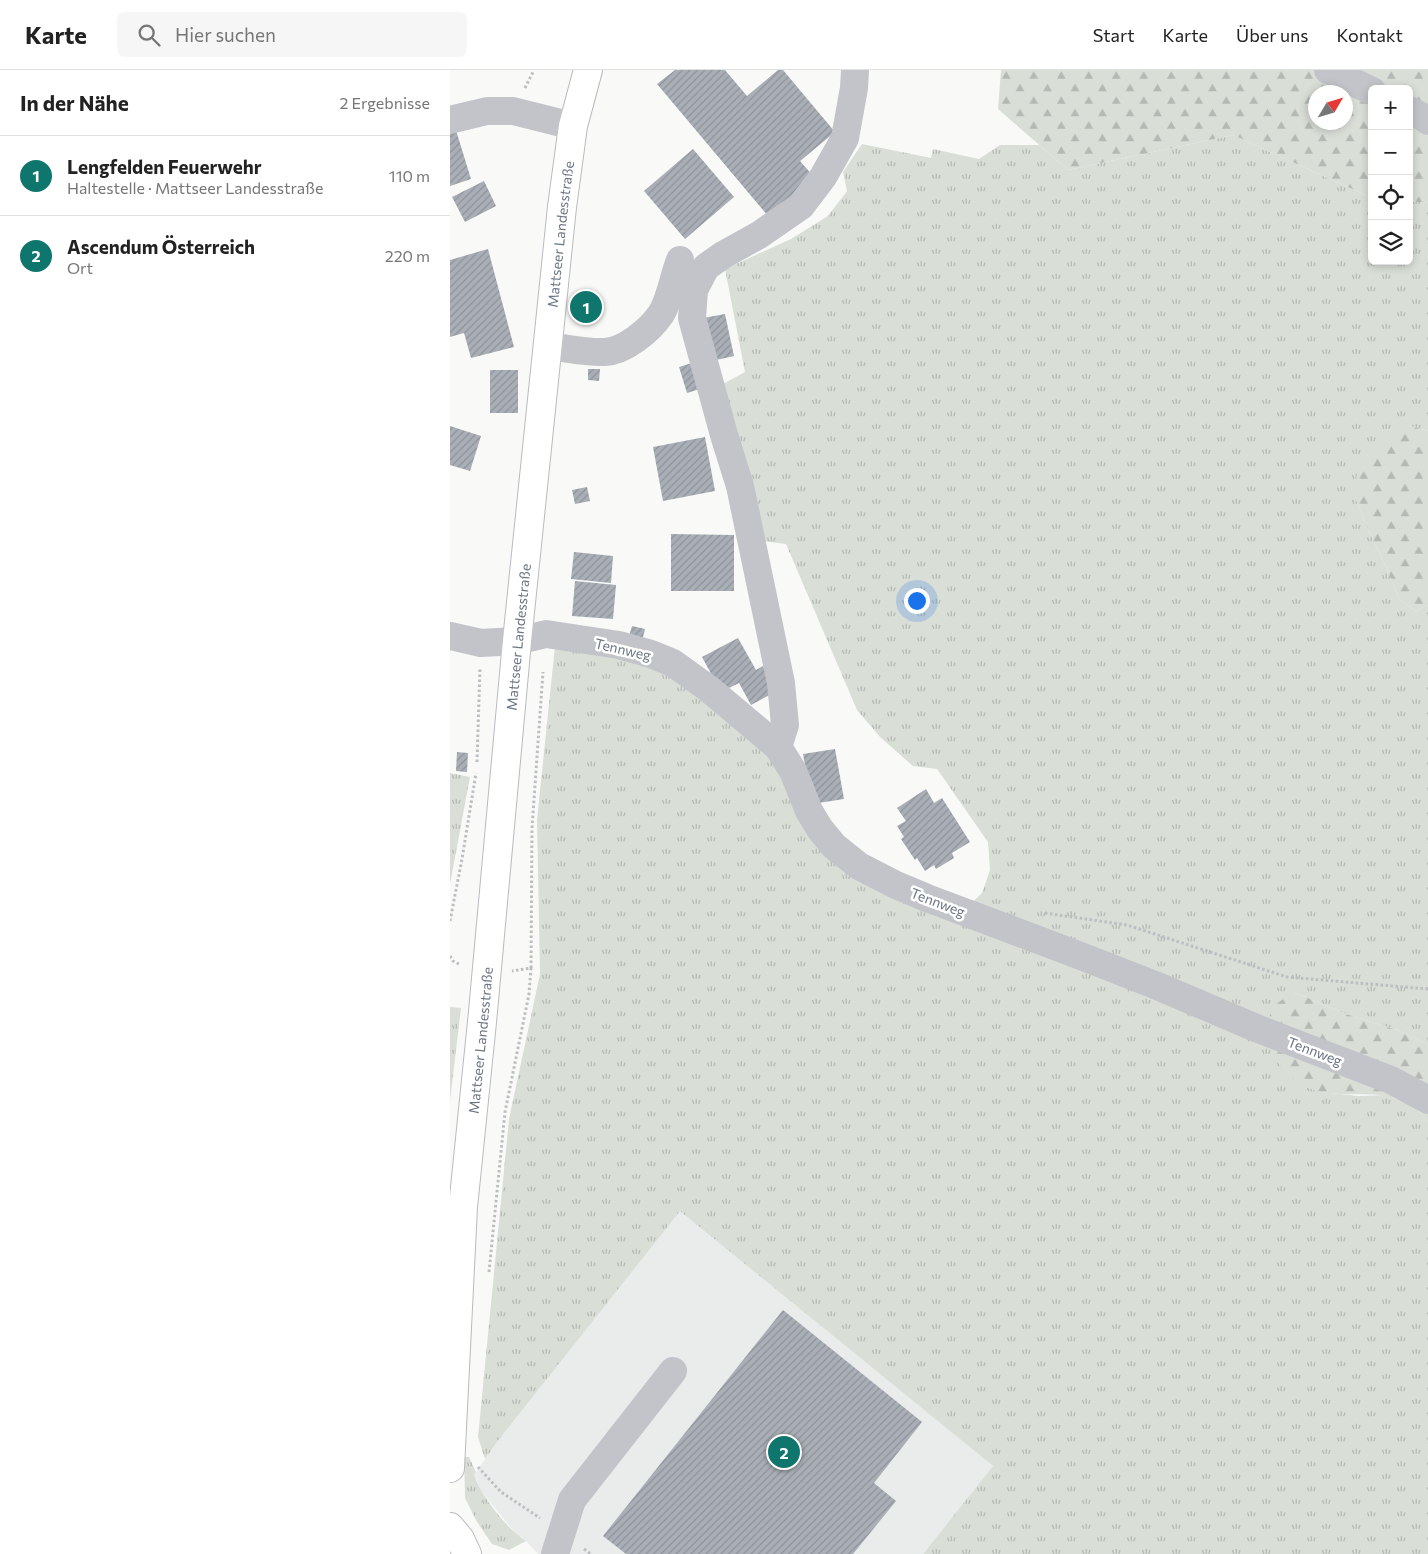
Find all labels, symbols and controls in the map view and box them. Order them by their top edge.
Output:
search box [117,12,467,57]
text: Karte [25,20,87,49]
icon: search [135,21,163,49]
text: Hier suchen [175,23,276,46]
text: Start [1093,24,1135,46]
text: Karte [1163,24,1208,46]
text: Über uns [1236,24,1309,46]
text: Kontakt [1337,24,1403,46]
north arrow [1308,85,1353,130]
map controls [1368,85,1413,265]
button: + [1368,85,1413,130]
text: In der Nähe [20,90,129,115]
text: 2 Ergebnisse [340,93,430,112]
button: − [1368,130,1413,175]
text: Lengfelden Feuerwehr [67,155,261,178]
street label: Mattseer Landesstraße [543,160,577,308]
text: 1 [32,166,40,185]
text: 110 m [389,166,430,185]
button: locate [1368,175,1413,220]
text: Haltestelle · Mattseer Landesstraße [67,178,323,197]
button: layers [1368,220,1413,265]
text: Ascendum Österreich [67,235,255,258]
text: 2 [31,246,41,265]
text: 220 m [385,246,430,265]
text: Ort [67,258,93,277]
pin: 1 [570,288,602,326]
street label: Mattseer Landesstraße [502,563,533,711]
your location [904,588,930,614]
street label: Tennweg [593,634,653,664]
street label: Tennweg [908,884,968,920]
street label: Mattseer Landesstraße [464,966,496,1114]
street label: Tennweg [1285,1033,1345,1069]
pin: 2 [768,1433,800,1471]

